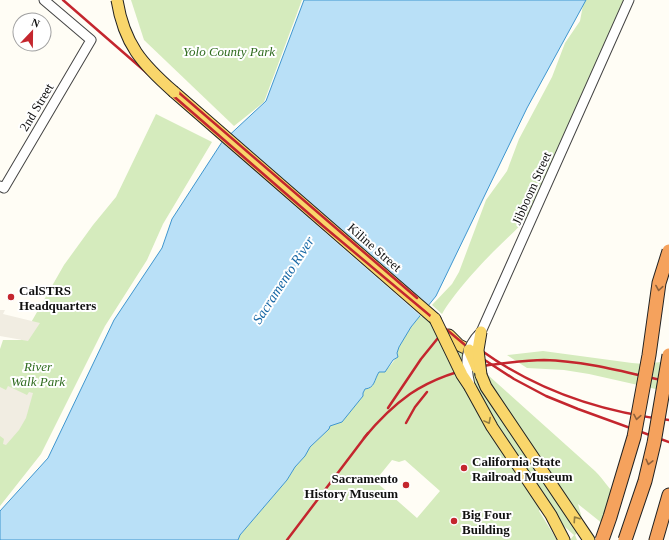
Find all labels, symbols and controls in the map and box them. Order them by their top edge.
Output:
north arrow [12,12,52,52]
text: N [30,16,42,30]
park label: Yolo County Park [183,44,275,59]
street label: 2nd Street [16,80,57,134]
street label: Jibboom Street [509,149,554,227]
street label: Kiline Street [345,220,405,275]
water label: Sacramento River [250,234,317,327]
place label: CalSTRS Headquarters [19,283,96,313]
one-way arrow [655,285,663,292]
marker: CalSTRS Headquarters [6,292,16,302]
park label: River Walk Park [11,359,65,389]
one-way arrow [634,414,642,420]
one-way arrow [484,417,491,424]
place label: California State Railroad Museum [472,454,573,484]
one-way arrow [646,459,654,466]
marker: California State Railroad Museum [459,463,469,473]
place label: Sacramento History Museum [304,471,398,501]
marker: Sacramento History Museum [401,480,411,490]
place label: Big Four Building [462,507,512,537]
marker: Big Four Building [449,516,459,526]
one-way arrow [573,516,580,523]

